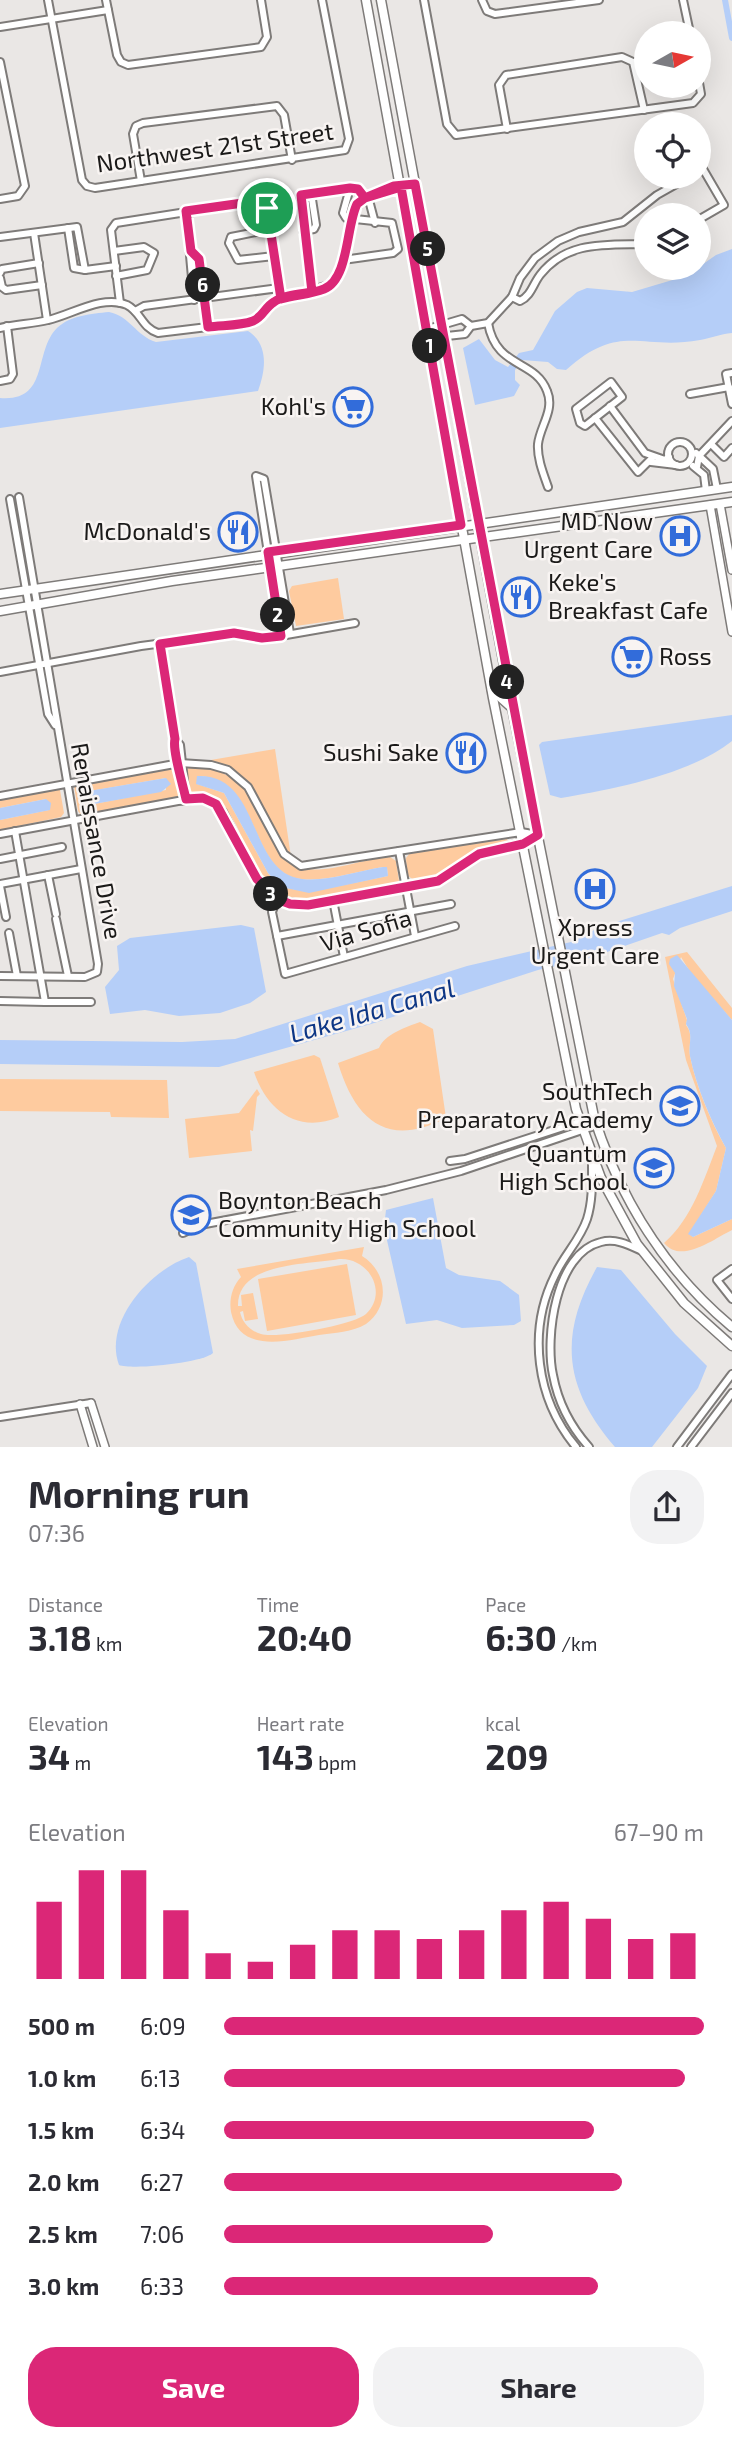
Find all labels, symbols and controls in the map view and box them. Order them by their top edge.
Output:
north arrow [634,21,710,98]
map controls [634,21,711,280]
button: locate [634,112,711,189]
street label: Northwest 21st Street [94,116,335,178]
pin [237,178,297,238]
icon: arrive [248,189,286,227]
button: layers [634,203,711,280]
pin: 5 [410,232,446,266]
text: 5 [422,237,433,260]
pin: 6 [186,268,220,302]
text: 6 [197,273,208,296]
pin: 1 [412,328,448,364]
text: 1 [425,334,434,357]
supermarket icon: Kohl's [332,386,374,428]
place label: Kohl's [261,391,326,420]
place label: MD Now Urgent Care [524,506,653,563]
restaurant icon: McDonald's [217,511,259,553]
hospital icon: MD Now Urgent Care [659,515,701,557]
place label: McDonald's [83,516,211,545]
place label: Keke's Breakfast Cafe [548,567,708,624]
restaurant icon: Keke's Breakfast Cafe [500,576,542,618]
pin: 2 [260,598,296,632]
text: 2 [272,603,283,626]
supermarket icon: Ross [611,636,653,678]
place label: Ross [659,641,712,670]
pin: 4 [490,664,524,700]
text: 4 [500,670,513,693]
restaurant icon: Sushi Sake [445,732,487,774]
place label: Sushi Sake [323,737,439,766]
street label: Renaissance Drive [66,740,129,941]
hospital icon: Xpress Urgent Care [574,868,616,910]
pin: 3 [254,876,288,912]
text: 3 [265,882,276,905]
street label: Via Sofia [316,902,415,957]
place label: Xpress Urgent Care [530,912,660,969]
water label: Lake Ida Canal [285,971,458,1048]
place label: SouthTech Preparatory Academy [417,1076,653,1133]
school or university icon: SouthTech Preparatory Academy [659,1085,701,1127]
place label: Quantum High School [499,1138,627,1195]
school or university icon: Quantum High School [633,1147,675,1189]
place label: Boynton Beach Community High School [218,1185,476,1242]
school or university icon: Boynton Beach Community High School [170,1194,212,1236]
text: Morning run [28,1470,249,1516]
button: share [630,1470,704,1544]
text: 07:36 [28,1519,85,1547]
text: Distance [28,1593,103,1616]
text: Time [257,1593,299,1616]
text: Pace [485,1593,526,1616]
text: 3.18 [28,1616,92,1658]
text: 20:40 [257,1616,352,1658]
text: 6:30 [485,1616,557,1658]
text: km [92,1632,122,1655]
text: /km [557,1632,597,1655]
text: Elevation [28,1712,109,1735]
text: Heart rate [257,1712,345,1735]
text: kcal [485,1712,520,1735]
text: 34 [28,1735,70,1777]
text: 143 [257,1735,314,1777]
text: 209 [485,1735,548,1777]
text: m [70,1751,91,1774]
text: bpm [314,1751,357,1774]
text: Elevation [28,1818,126,1846]
text: 67–90 m [614,1818,704,1846]
text: 500 m [28,2012,95,2040]
text: 6:09 [140,2012,186,2040]
text: 1.0 km [28,2064,96,2092]
text: 6:13 [140,2064,181,2092]
text: 1.5 km [28,2116,94,2144]
text: 6:34 [140,2116,186,2144]
text: 2.0 km [28,2168,100,2196]
text: 6:27 [140,2168,183,2196]
text: 2.5 km [28,2220,98,2248]
text: 7:06 [140,2220,184,2248]
text: 3.0 km [28,2272,99,2300]
text: 6:33 [140,2272,184,2300]
button: Save [28,2347,359,2427]
button: Share [373,2347,704,2427]

